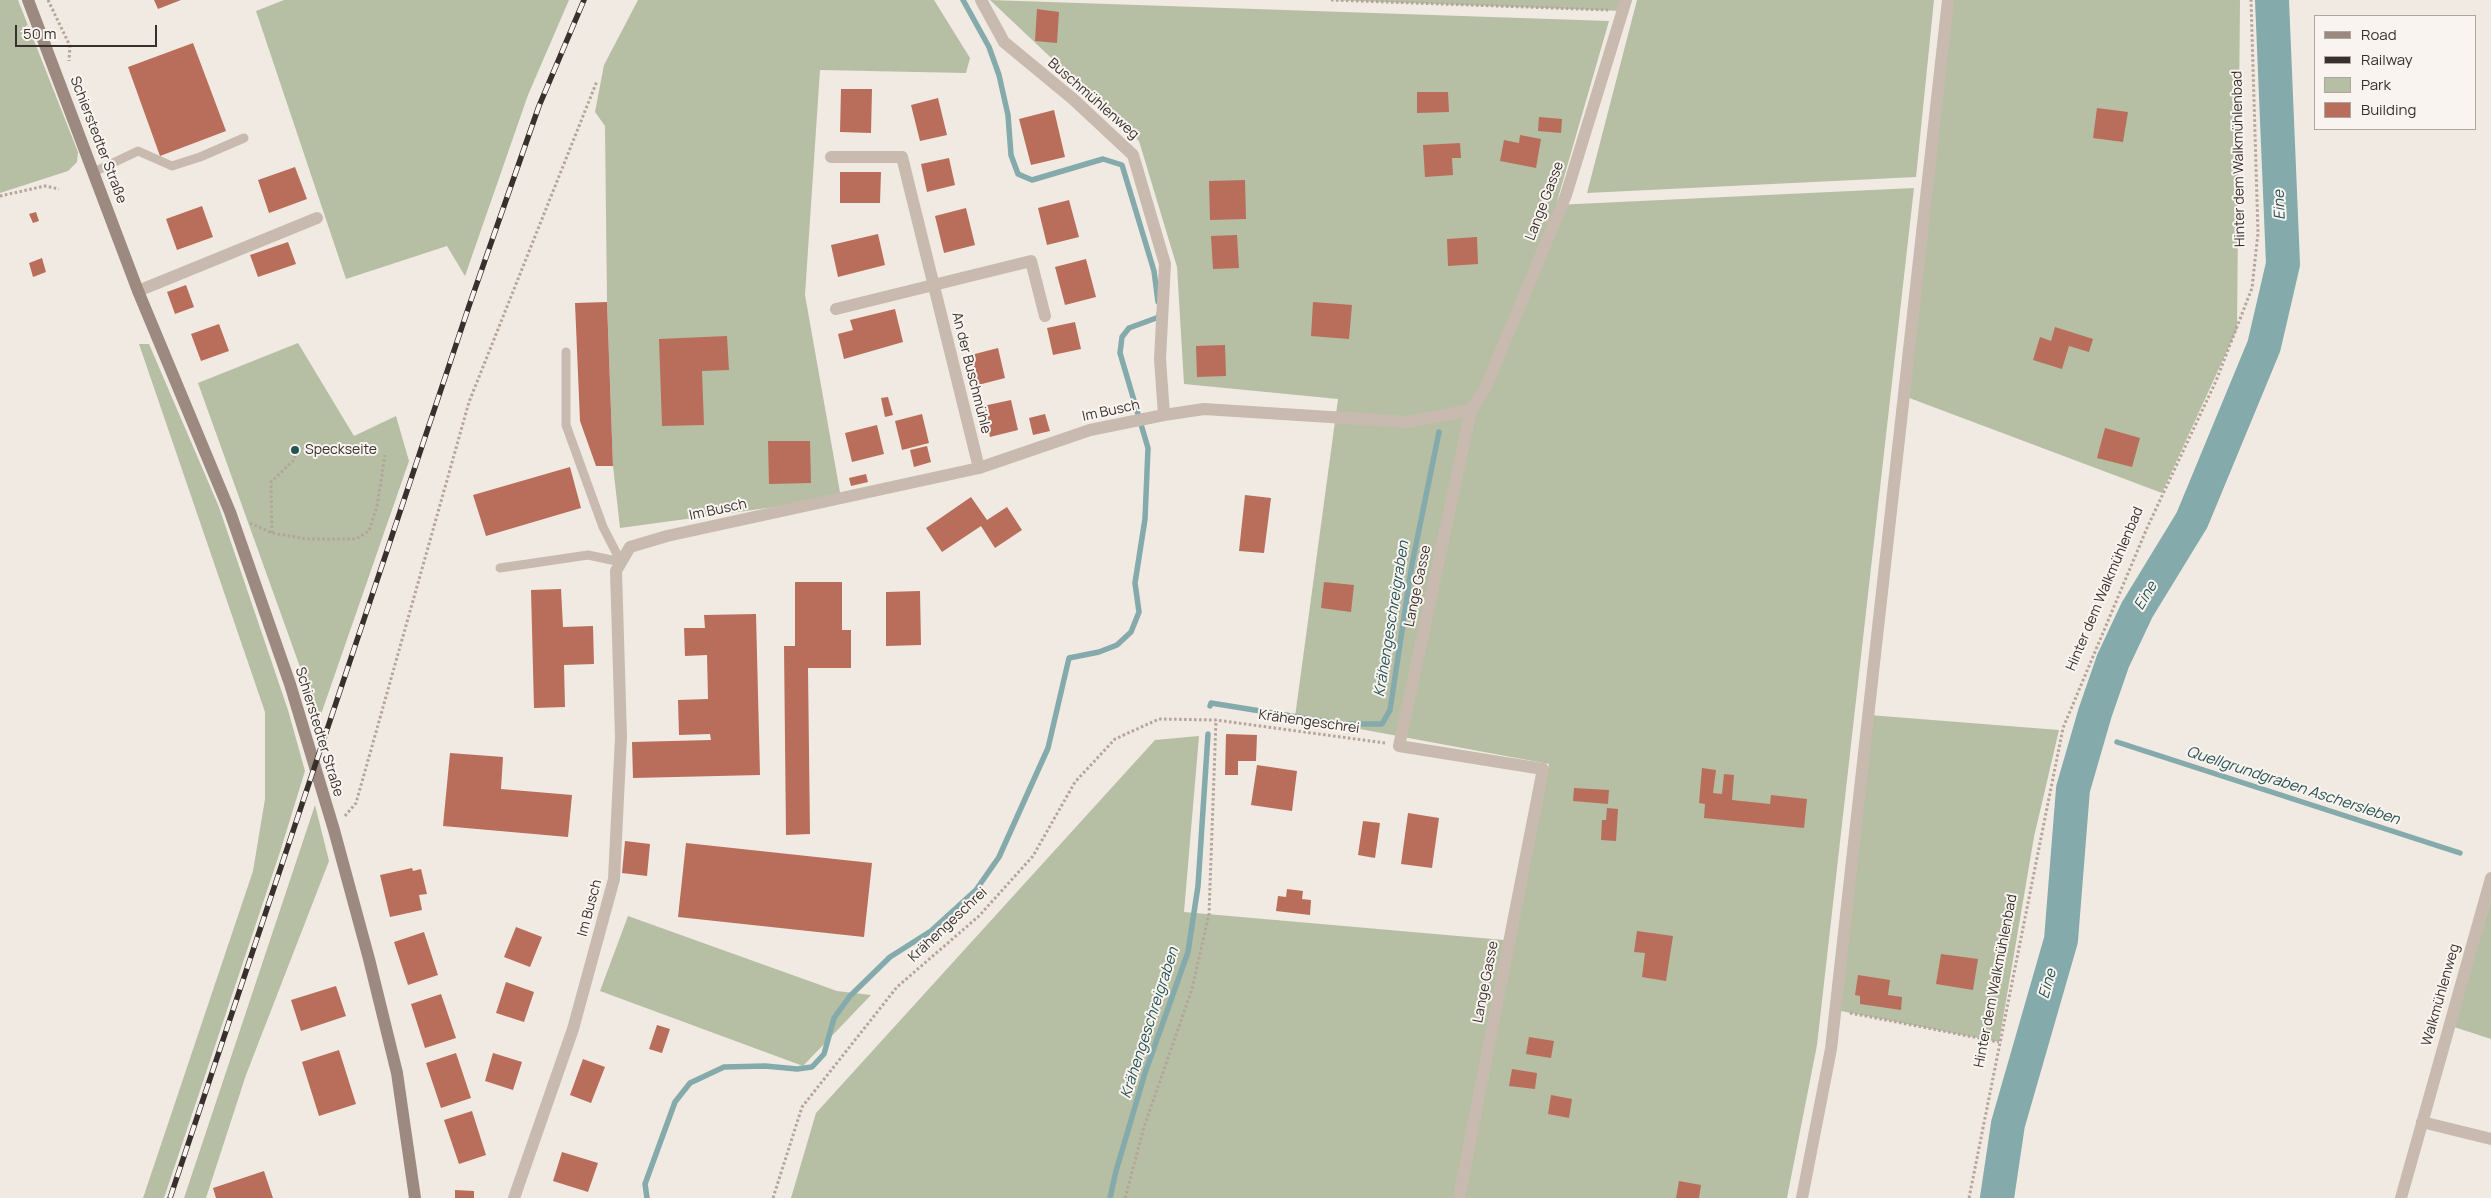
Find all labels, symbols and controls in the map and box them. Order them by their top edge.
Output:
scale bar [18,15,160,47]
legend [2314,15,2476,130]
text: 50 m [23,23,57,44]
text: Road [2361,24,2397,45]
text: Railway [2361,49,2413,70]
street label: Buschmühlenweg [1044,55,1142,143]
street label: Hinter dem Walkmühlenbad [2229,71,2249,247]
street label: Schierstedter Straße [66,74,130,206]
text: Park [2361,74,2391,95]
text: Building [2361,99,2416,120]
street label: Lange Gasse [1522,159,1568,243]
water label: Eine [2270,190,2290,220]
street label: An der Buschmühle [948,311,994,435]
street label: Im Busch [1081,397,1141,425]
place label: Speckseite [305,442,377,458]
marker: Speckseite [289,444,301,456]
street label: Im Busch [688,496,748,524]
street label: Hinter dem Walkmühlenbad [2063,505,2147,673]
water label: Krähengeschreigraben [1371,540,1413,698]
street label: Lange Gasse [1401,544,1435,628]
water label: Eine [2131,579,2161,613]
street label: Schierstedter Straße [291,665,347,799]
street label: Krähengeschrei [1257,707,1361,737]
water label: Quellgrundgraben Aschersleben [2184,743,2402,829]
street label: Im Busch [574,878,606,938]
street label: Krähengeschrei [905,884,991,966]
street label: Hinter dem Walkmühlenbad [1971,893,2021,1069]
street label: Lange Gasse [1470,940,1502,1024]
street label: Walkmühlenweg [2418,942,2464,1048]
water label: Krähengeschreigraben [1117,945,1183,1101]
water label: Eine [2035,967,2061,1001]

